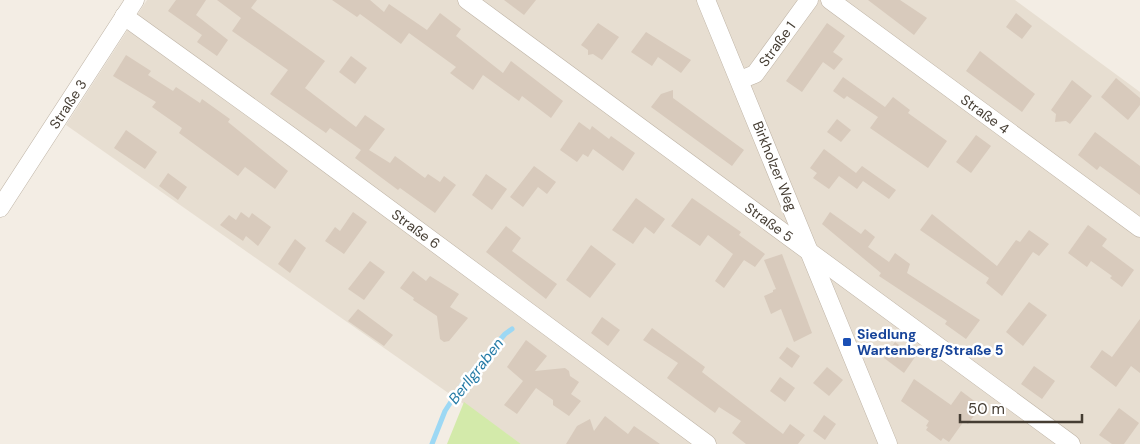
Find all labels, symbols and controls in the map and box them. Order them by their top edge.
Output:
street label: Straße 1 [755,18,799,70]
street label: Straße 3 [45,76,91,132]
street label: Straße 4 [957,90,1013,138]
street label: Birkholzer Weg [749,118,801,214]
street label: Straße 5 [741,198,797,246]
street label: Straße 6 [388,205,444,253]
place label: Siedlung Wartenberg/Straße 5 [857,325,1004,359]
water label: Berllgraben [444,334,508,408]
marker: Siedlung Wartenberg/Straße 5 [841,336,853,348]
scale bar [960,392,1082,424]
text: 50 m [968,399,1005,419]

